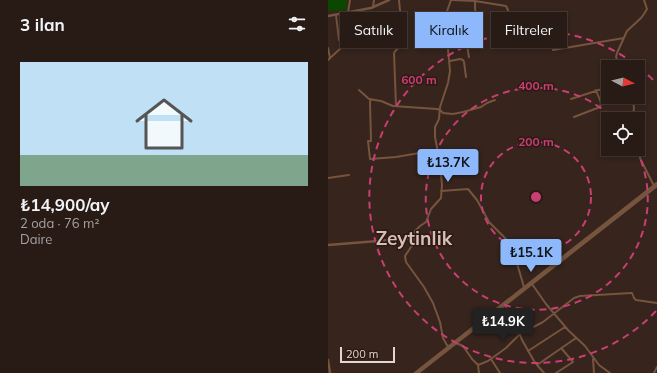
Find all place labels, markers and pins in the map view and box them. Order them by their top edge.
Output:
pin: ₺13.7K [415,149,481,183]
centre of rings [529,190,543,204]
pin: ₺15.1K [498,239,564,273]
pin: ₺14.9K [470,308,536,342]

